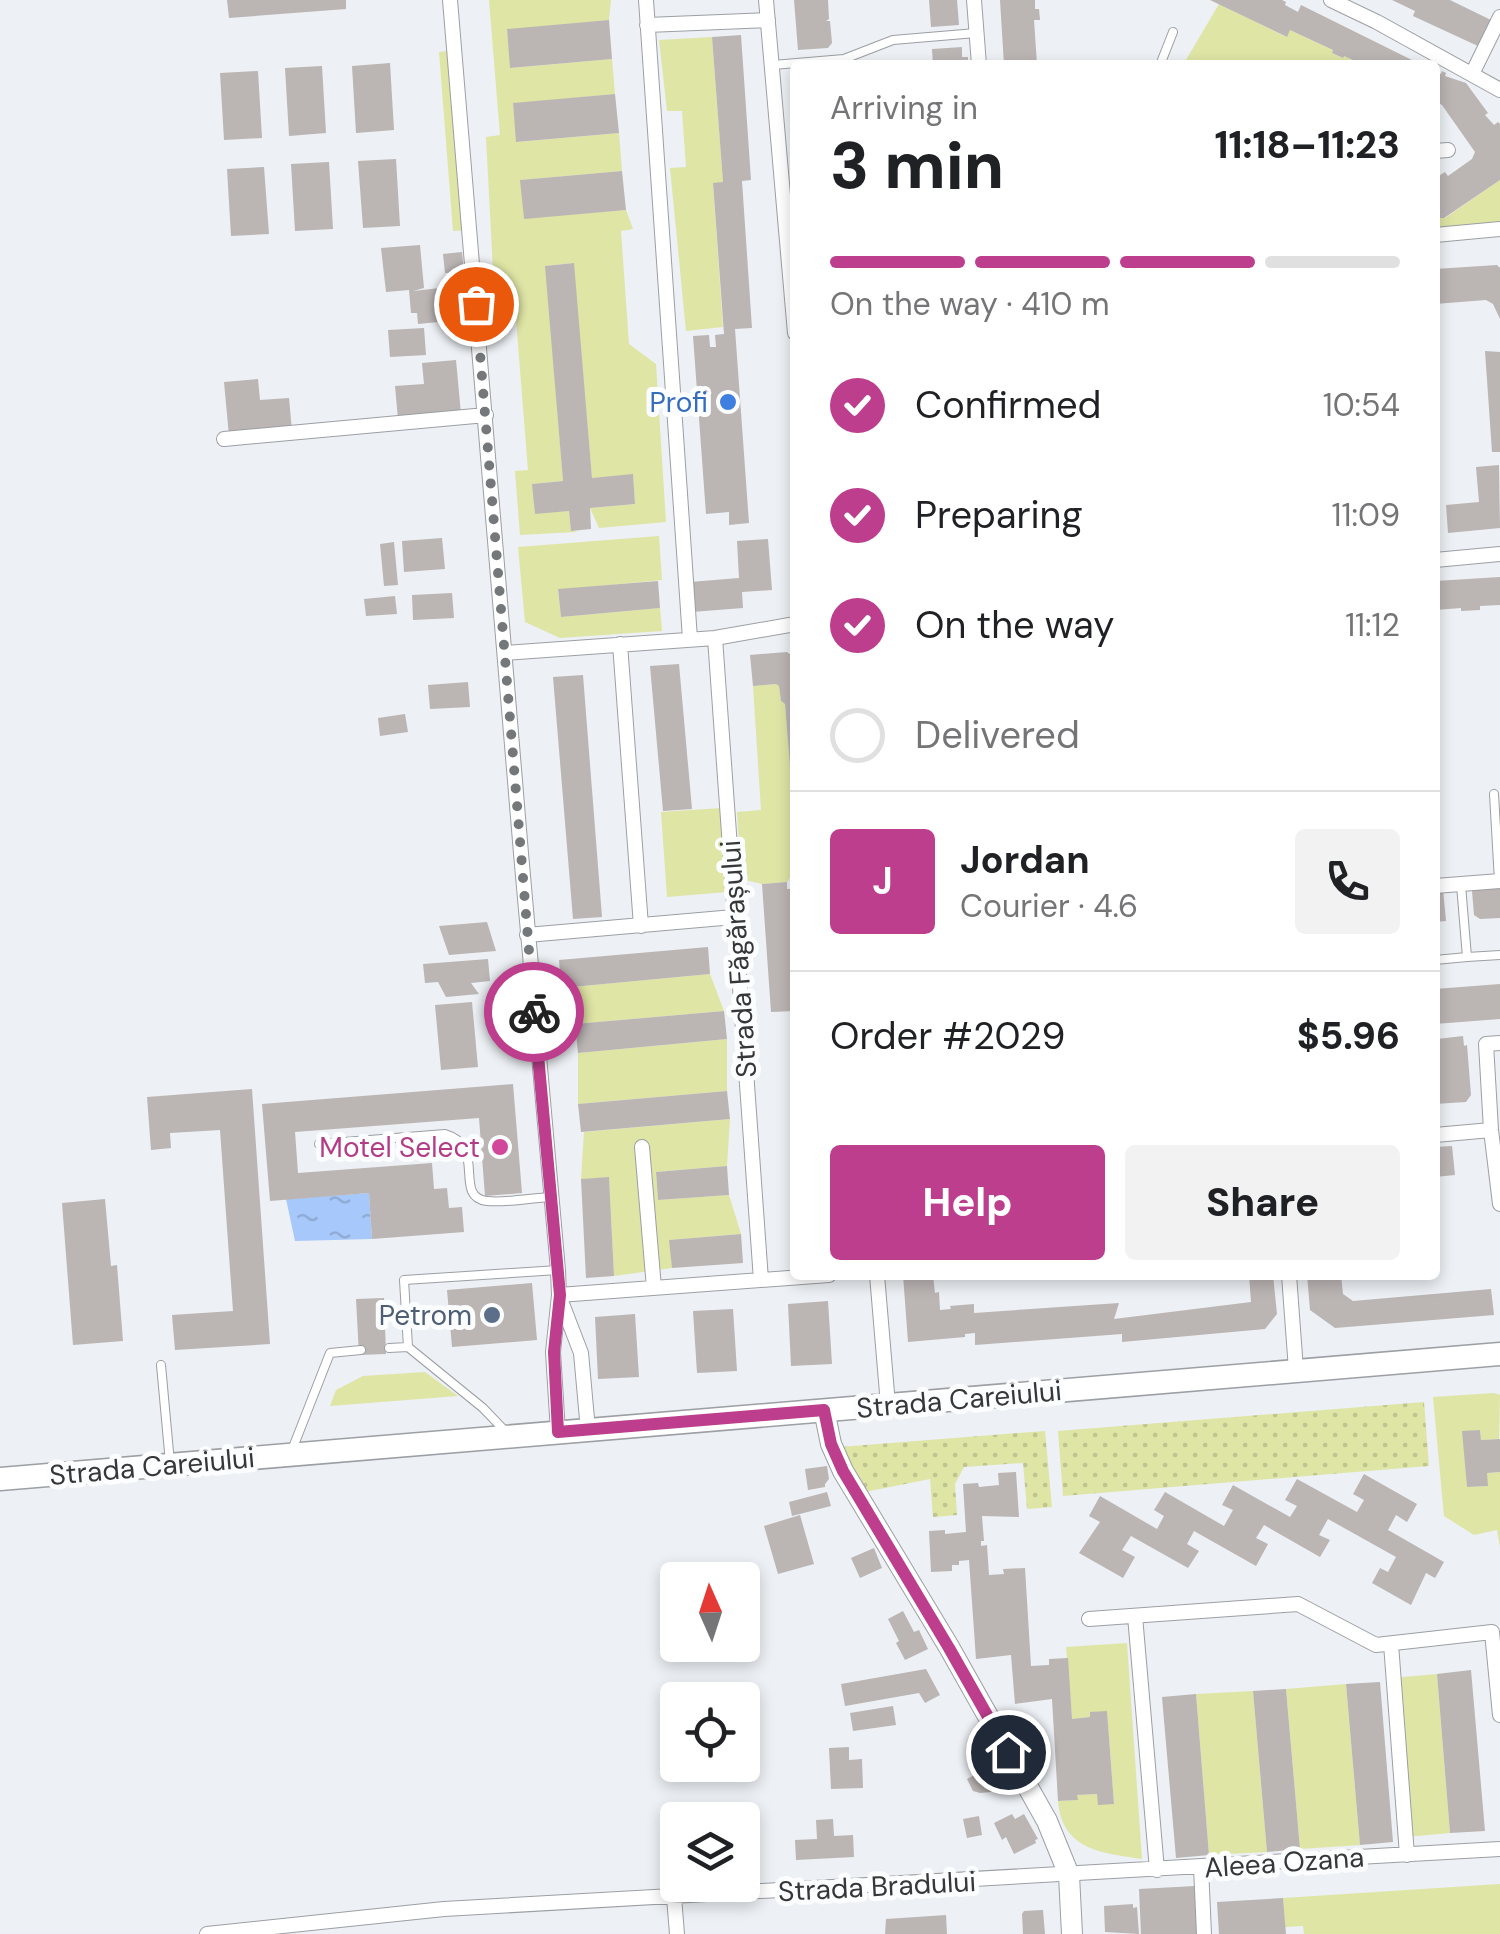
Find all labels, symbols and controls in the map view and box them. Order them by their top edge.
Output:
text: Arriving in [830,87,978,129]
text: 11:18–11:23 [1215,120,1400,170]
text: 3 min [830,124,1004,208]
pin [434,262,519,347]
icon: bag [449,277,504,332]
text: On the way · 410 m [830,283,1110,325]
icon: check [830,378,885,433]
text: Confirmed [915,380,1101,430]
place label: Profi [650,384,708,421]
text: 10:54 [1323,384,1400,426]
marker: Profi [717,391,739,413]
icon: check [830,488,885,543]
text: Preparing [915,490,1083,540]
text: 11:09 [1332,494,1400,536]
icon: check [830,598,885,653]
text: On the way [915,600,1114,650]
text: 11:12 [1345,604,1400,646]
text: Delivered [915,710,1080,760]
button: phone [1295,829,1400,934]
text: Jordan [960,835,1090,885]
street label: Strada Făgărașului [712,839,765,1079]
text: J [872,856,893,906]
text: Courier · 4.6 [960,885,1138,927]
courier [484,962,584,1062]
icon: bike [507,985,562,1040]
text: Order #2029 [830,1011,1065,1061]
text: $5.96 [1297,1011,1400,1061]
place label: Motel Select [319,1129,480,1166]
marker: Motel Select [489,1136,511,1158]
button: Help [830,1145,1105,1260]
button: Share [1125,1145,1400,1260]
place label: Petrom [379,1297,472,1334]
marker: Petrom [481,1304,503,1326]
street label: Strada Careiului [855,1372,1063,1427]
street label: Strada Careiului [48,1439,256,1494]
north arrow [660,1562,760,1662]
map controls [660,1562,760,1902]
button: locate [660,1682,760,1782]
pin [966,1710,1051,1795]
icon: home [981,1725,1036,1780]
button: layers [660,1802,760,1902]
street label: Aleea Ozana [1203,1838,1365,1887]
street label: Strada Bradului [777,1863,977,1910]

